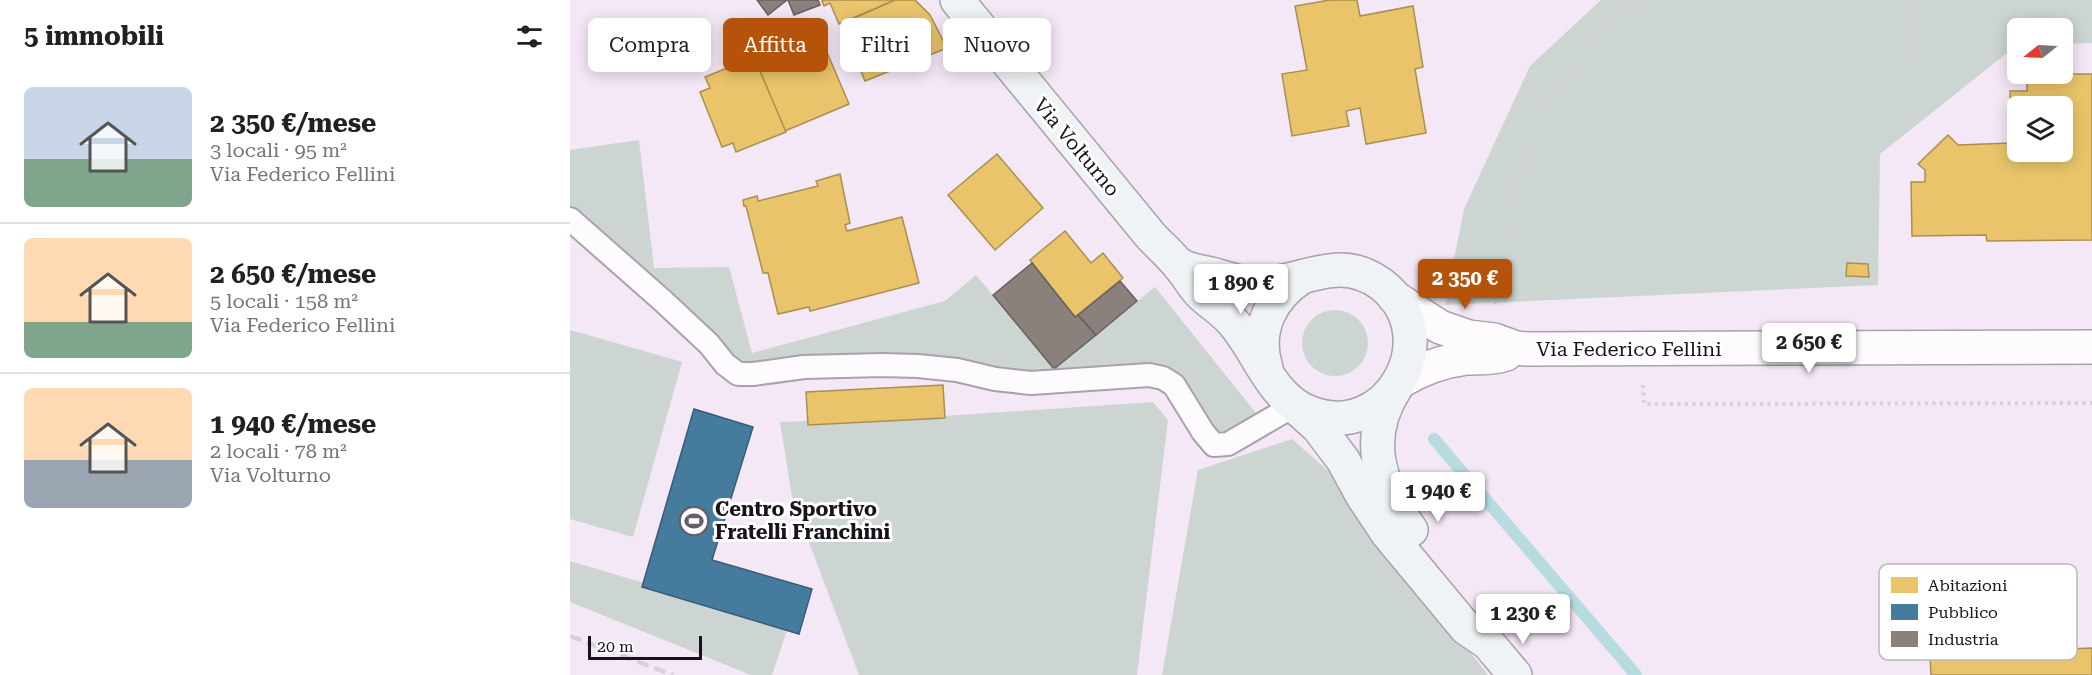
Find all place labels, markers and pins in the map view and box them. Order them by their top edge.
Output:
pin: 2 350 € [1410,259,1520,310]
pin: 1 890 € [1186,264,1296,315]
pin: 2 650 € [1754,323,1864,374]
pin: 1 940 € [1383,472,1493,523]
place label: Centro Sportivo Fratelli Franchini [715,497,891,544]
sports icon: Centro Sportivo Fratelli Franchini [678,505,710,537]
pin: 1 230 € [1468,594,1578,645]

